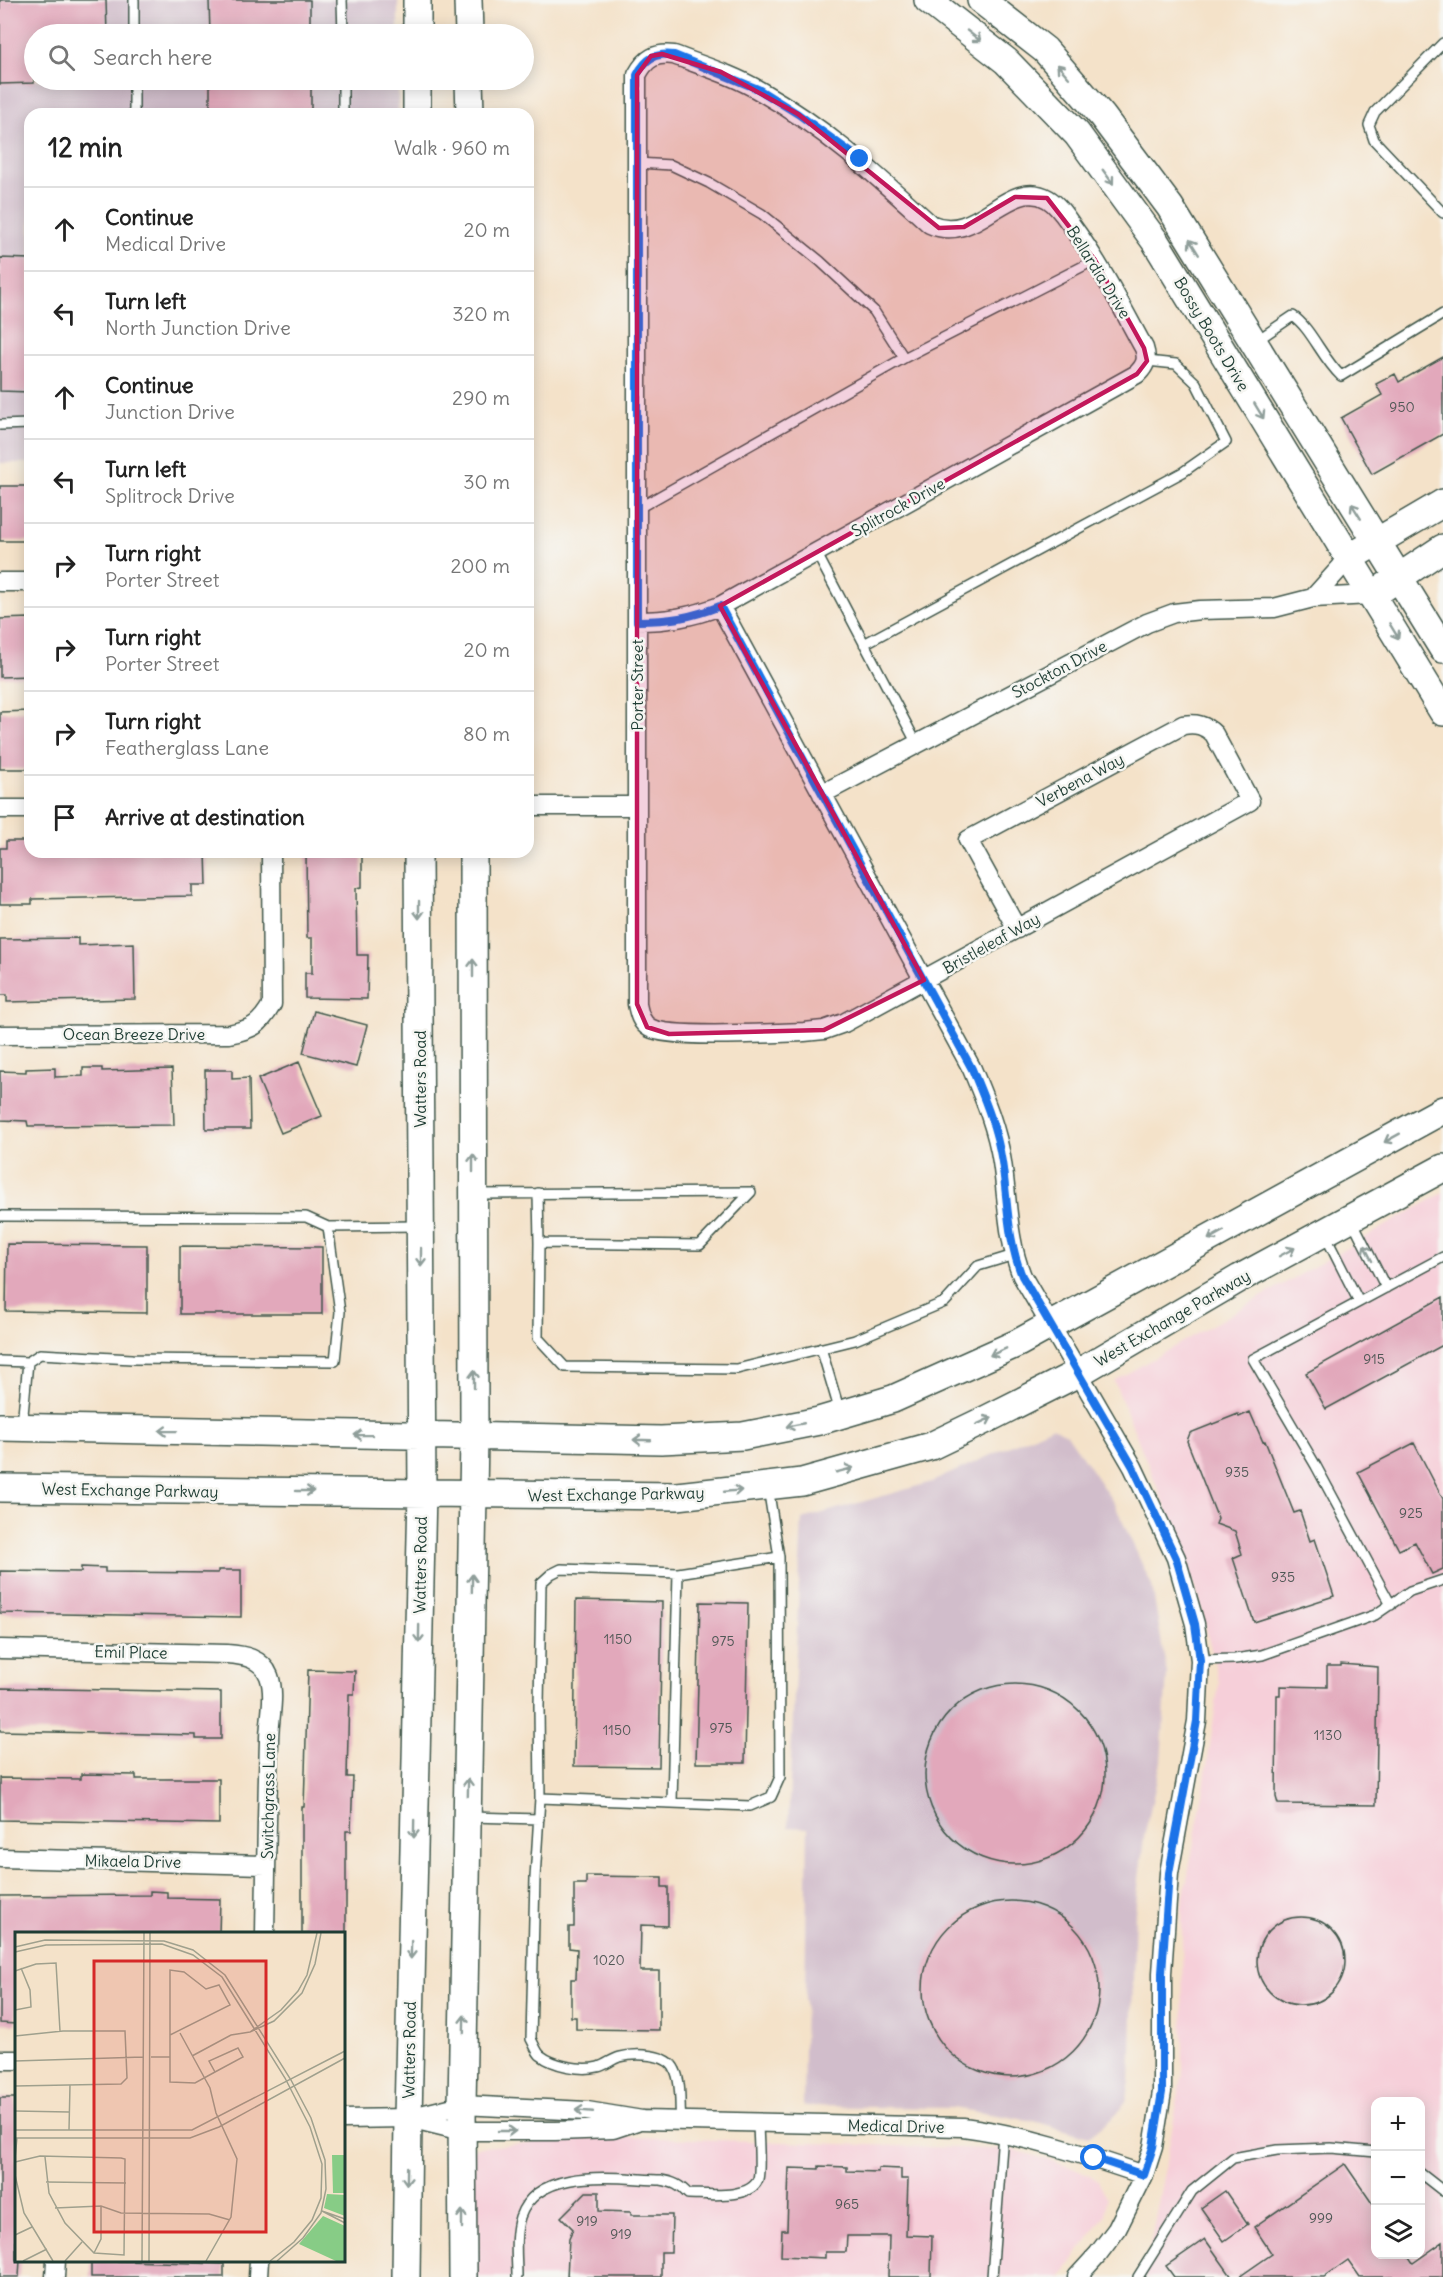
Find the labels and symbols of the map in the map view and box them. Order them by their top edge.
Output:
one-way arrow [966,29,982,42]
one-way arrow [1057,63,1070,79]
route end [846,145,872,171]
one-way arrow [1102,168,1114,184]
street label: Bellardia Drive [1063,222,1135,322]
one-way arrow [1187,239,1199,256]
street label: Bossy Boots Drive [1170,273,1254,395]
house number: 950 [1389,398,1415,416]
one-way arrow [1253,402,1265,419]
street label: Splitrock Drive [848,473,948,541]
one-way arrow [1350,503,1362,520]
one-way arrow [1388,622,1400,639]
street label: Stockton Drive [1008,636,1110,702]
street label: Porter Street [627,639,647,731]
street label: Verbena Way [1033,749,1127,811]
one-way arrow [413,900,425,920]
street label: Bristleleaf Way [939,908,1043,978]
one-way arrow [467,959,479,979]
street label: Ocean Breeze Drive [63,1024,205,1044]
street label: Watters Road [410,1030,430,1128]
one-way arrow [1384,1132,1401,1144]
one-way arrow [467,1154,479,1174]
one-way arrow [1208,1229,1225,1241]
one-way arrow [1362,1244,1374,1262]
one-way arrow [1278,1246,1296,1257]
one-way arrow [415,1247,427,1267]
street label: West Exchange Parkway [1090,1265,1254,1371]
one-way arrow [989,1347,1007,1359]
house number: 915 [1363,1350,1385,1368]
one-way arrow [468,1370,480,1390]
one-way arrow [974,1414,992,1426]
one-way arrow [786,1420,806,1431]
one-way arrow [159,1425,179,1436]
one-way arrow [354,1430,374,1441]
one-way arrow [632,1434,652,1445]
house number: 935 [1225,1463,1249,1481]
one-way arrow [836,1464,855,1475]
street label: West Exchange Parkway [41,1478,219,1502]
street label: West Exchange Parkway [527,1482,705,1506]
one-way arrow [294,1485,314,1497]
one-way arrow [723,1485,742,1496]
house number: 925 [1399,1504,1423,1522]
street label: Watters Road [409,1516,431,1614]
house number: 935 [1271,1568,1295,1586]
one-way arrow [466,1574,477,1594]
one-way arrow [413,1624,425,1644]
house number: 1150 [604,1630,632,1648]
house number: 975 [712,1632,734,1650]
street label: Emil Place [94,1641,168,1663]
house number: 975 [710,1719,732,1737]
house number: 1150 [603,1721,631,1739]
house number: 1130 [1314,1726,1342,1744]
street label: Switchgrass Lane [257,1733,279,1859]
one-way arrow [462,1777,474,1797]
one-way arrow [408,1819,420,1839]
street label: Mikaela Drive [85,1850,181,1872]
inset map [15,1932,345,2262]
one-way arrow [406,1940,417,1960]
house number: 1020 [593,1951,625,1969]
street label: Watters Road [398,2001,420,2099]
one-way arrow [458,2014,469,2034]
one-way arrow [575,2105,595,2116]
street label: Medical Drive [847,2115,945,2137]
one-way arrow [496,2125,516,2137]
route start [1080,2144,1106,2170]
one-way arrow [401,2166,413,2186]
house number: 965 [835,2195,859,2213]
one-way arrow [456,2209,468,2229]
house number: 999 [1309,2209,1333,2227]
house number: 919 [576,2212,598,2230]
house number: 919 [610,2225,632,2243]

